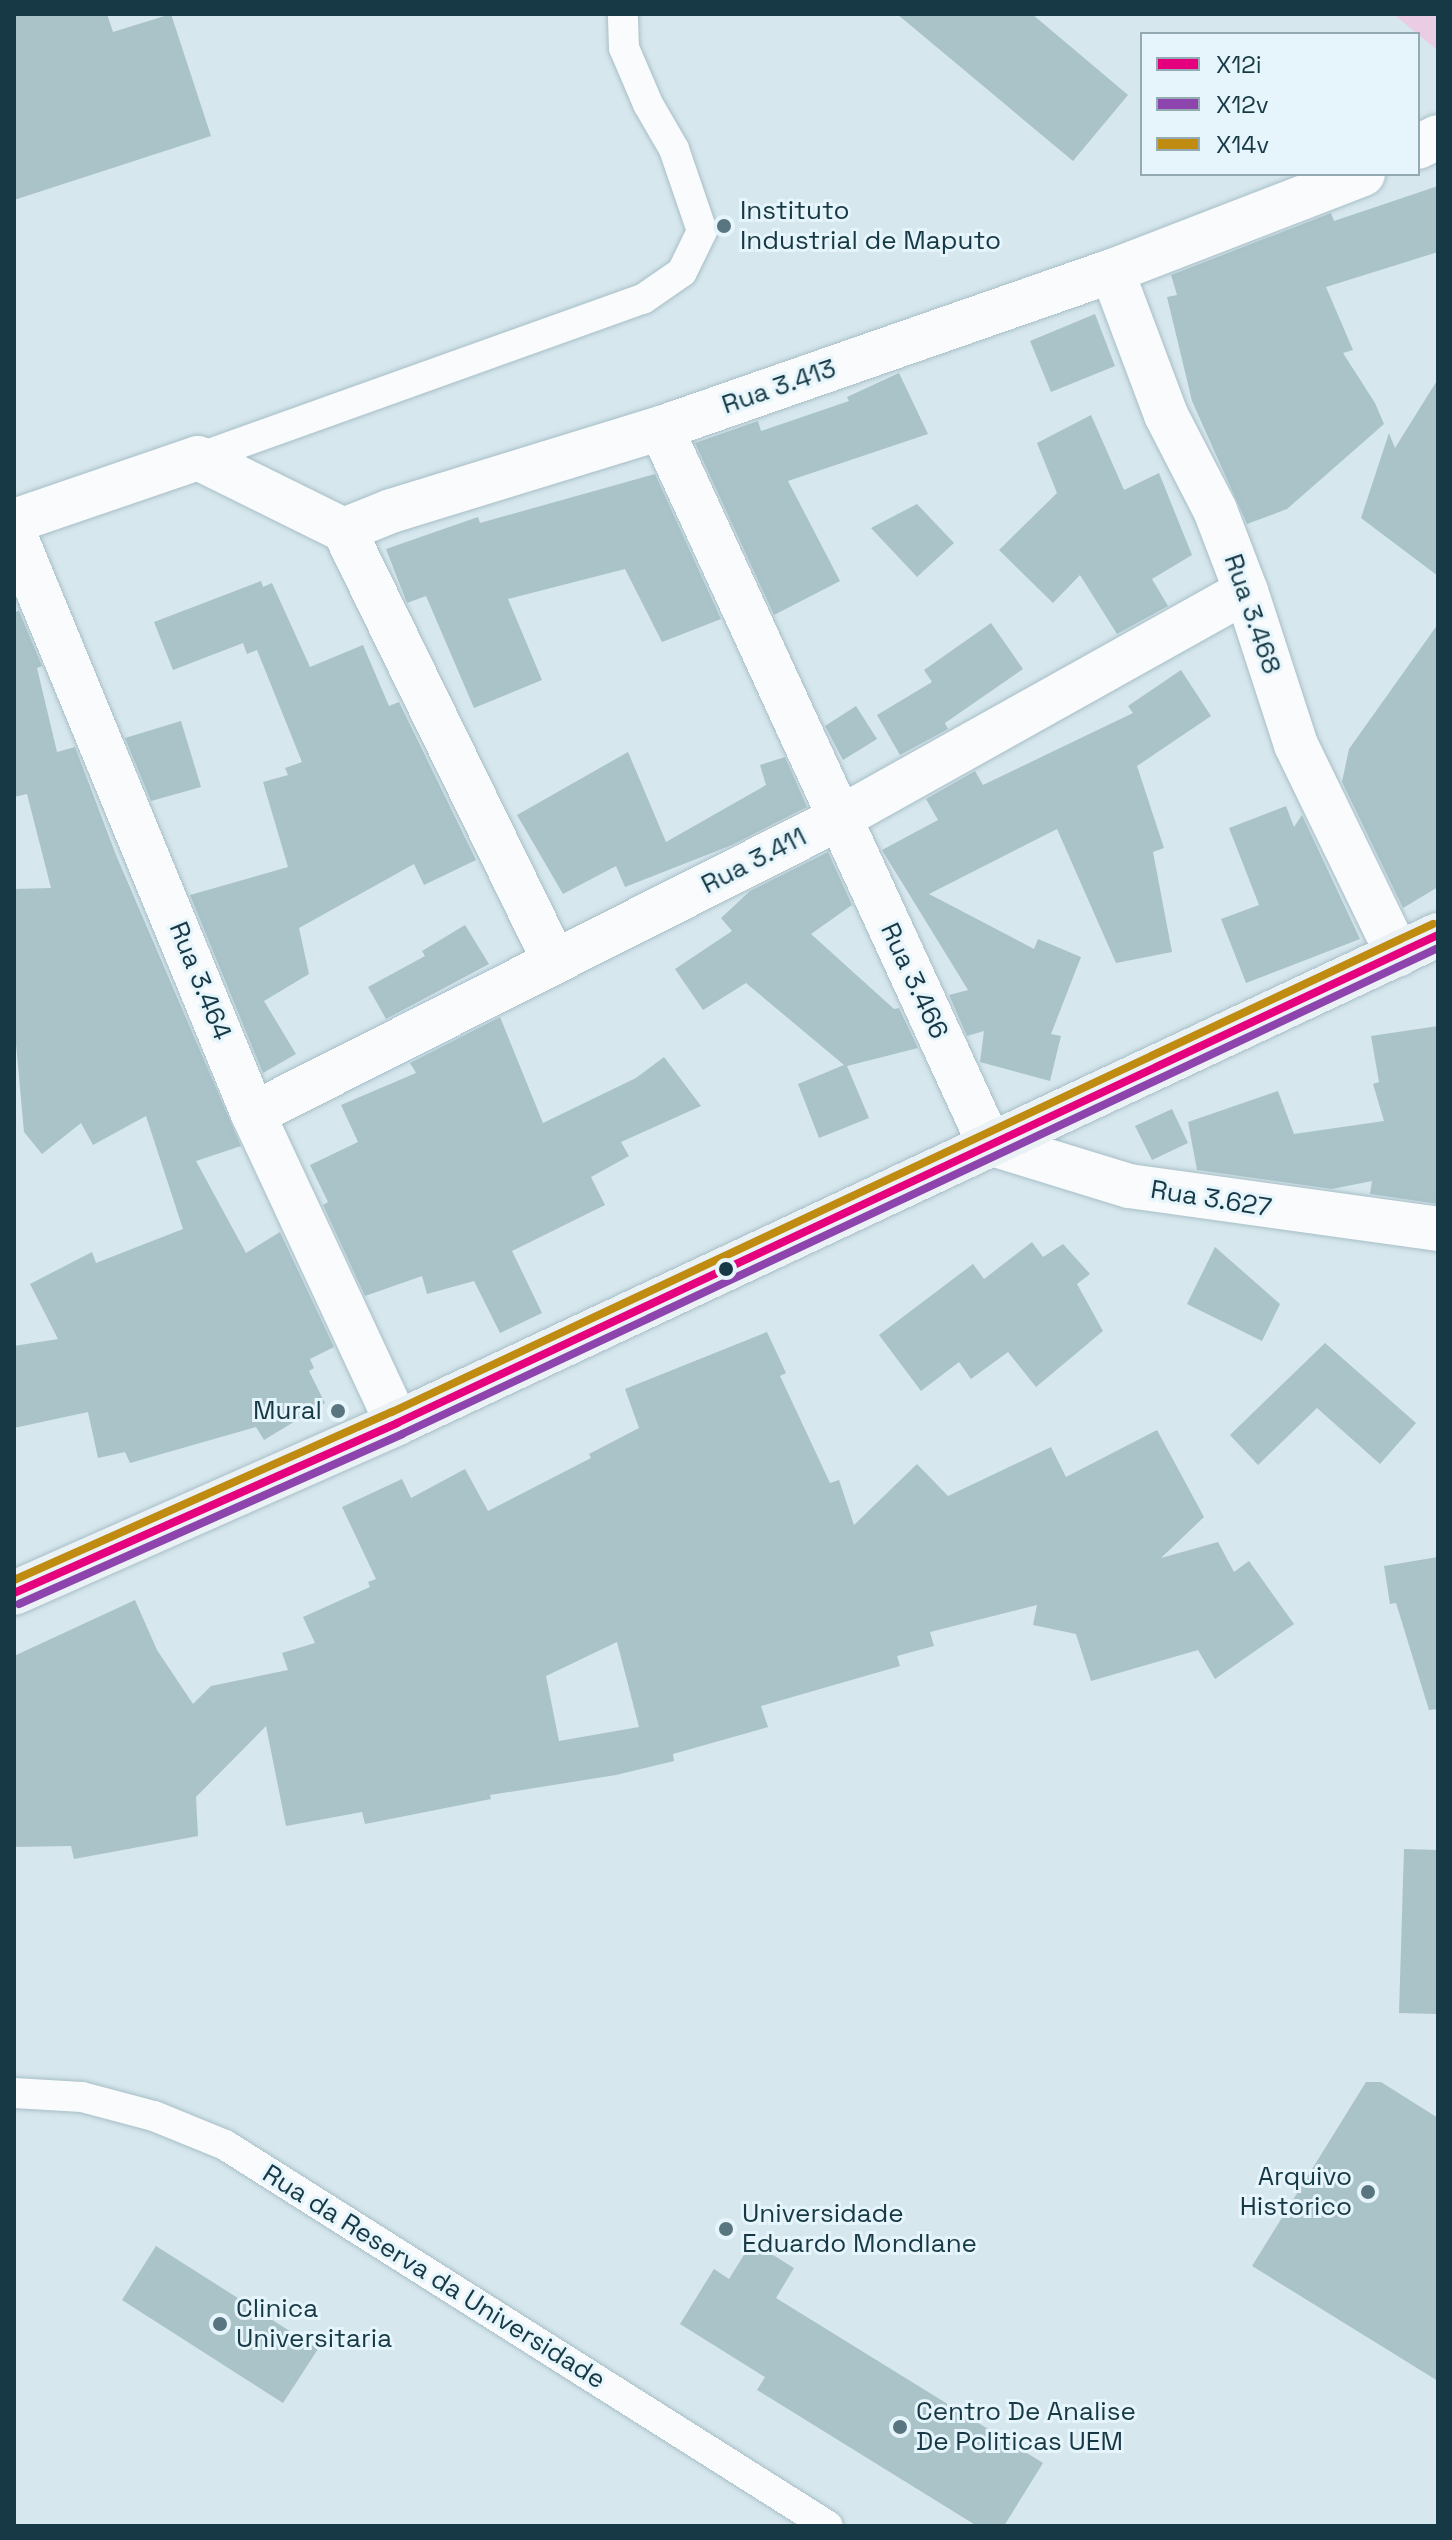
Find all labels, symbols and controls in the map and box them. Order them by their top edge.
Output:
legend [1140,32,1420,176]
text: X12i [1216,49,1262,80]
text: X12v [1216,89,1269,120]
text: X14v [1216,129,1269,160]
place label: Instituto Industrial de Maputo [740,195,1001,256]
marker: Instituto Industrial de Maputo [715,217,733,235]
street label: Rua 3.413 [718,353,840,421]
street label: Rua 3.468 [1217,550,1287,678]
street label: Rua 3.411 [696,821,812,901]
street label: Rua 3.464 [162,917,238,1045]
street label: Rua 3.466 [874,918,954,1044]
street label: Rua 3.627 [1148,1174,1274,1224]
unlabelled marker [718,1261,734,1277]
place label: Mural [253,1395,322,1427]
marker: Mural [329,1402,347,1420]
street label: Rua da Reserva da Universidade [257,2158,611,2396]
place label: Arquivo Historico [1240,2161,1352,2222]
marker: Arquivo Historico [1359,2183,1377,2201]
place label: Universidade Eduardo Mondlane [742,2198,977,2260]
marker: Universidade Eduardo Mondlane [717,2220,735,2238]
place label: Clinica Universitaria [236,2293,392,2354]
marker: Clinica Universitaria [211,2315,229,2333]
place label: Centro De Analise De Politicas UEM [916,2396,1136,2458]
marker: Centro De Analise De Politicas UEM [891,2418,909,2436]

